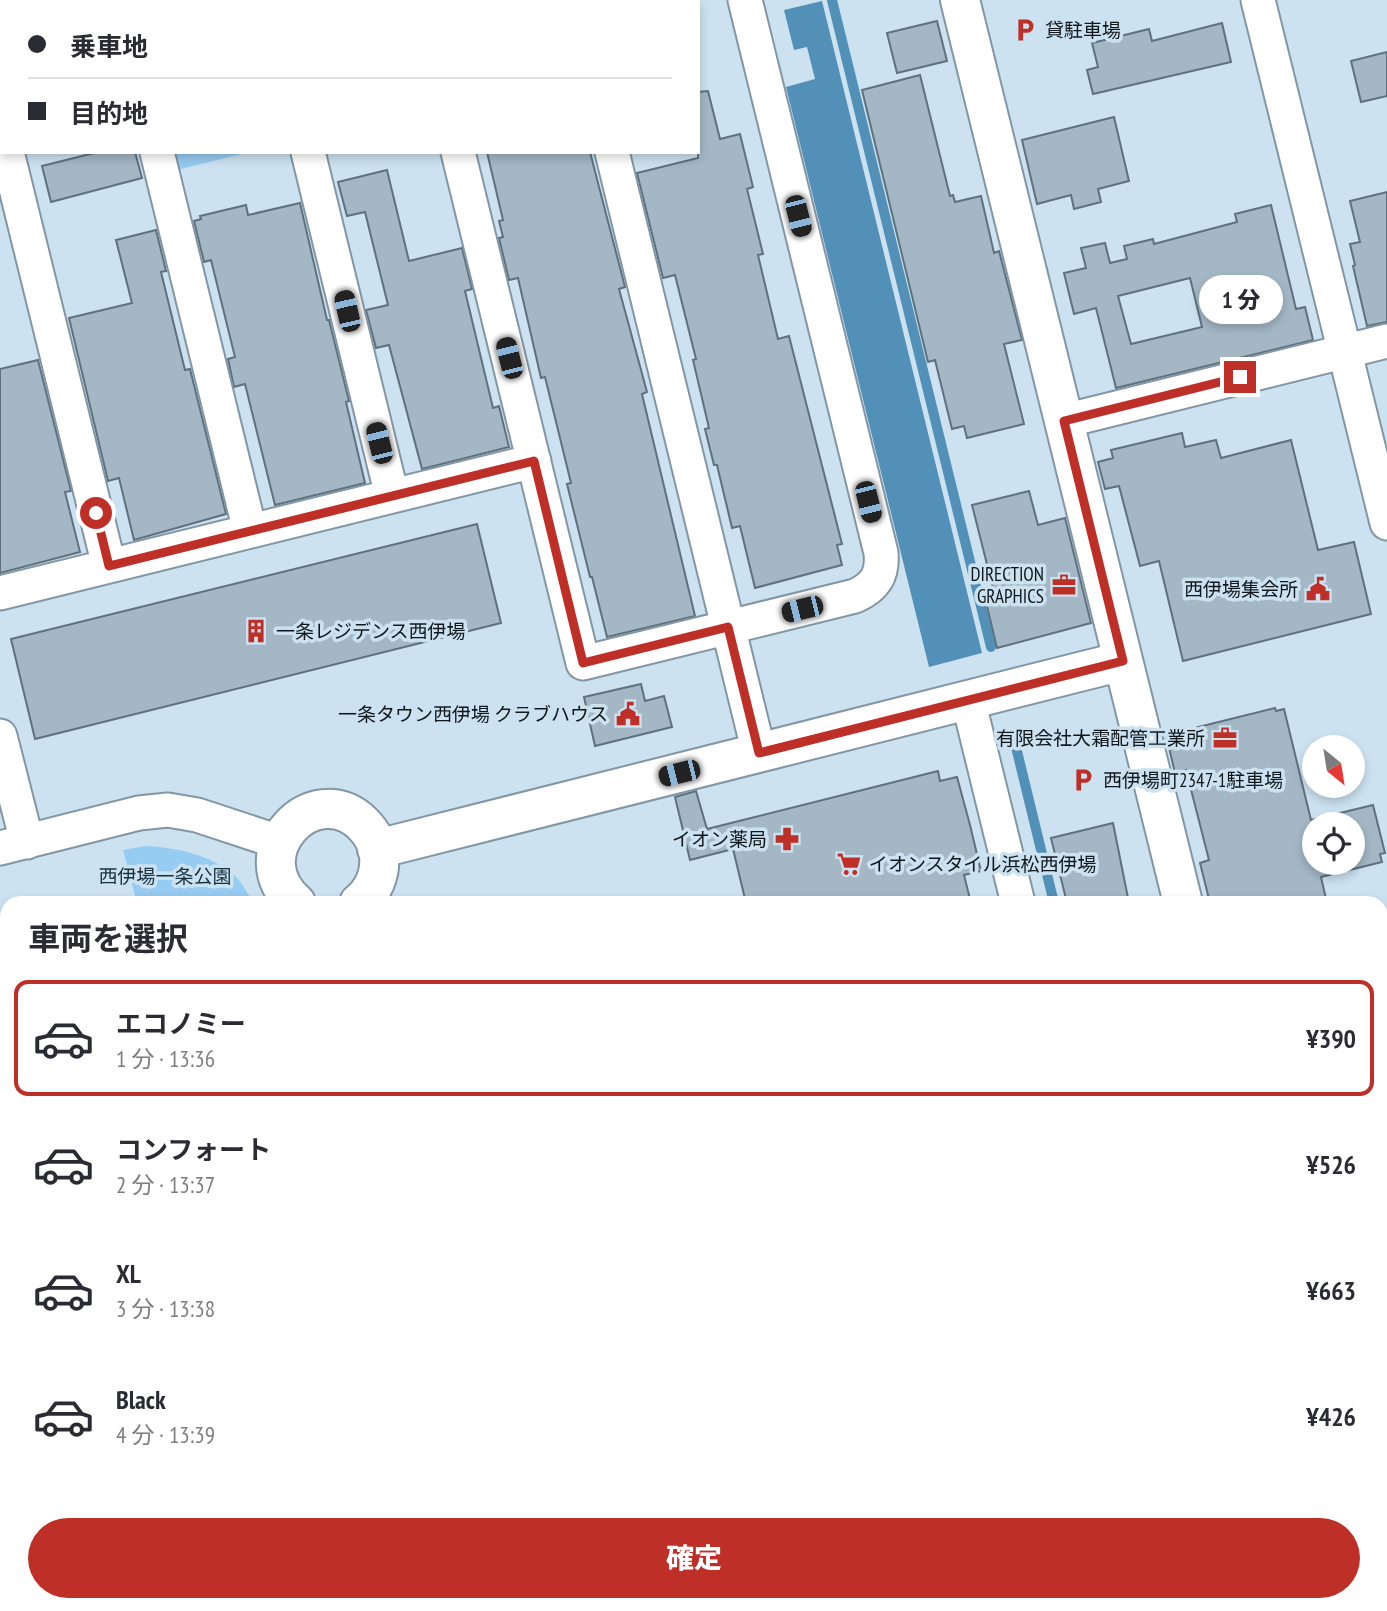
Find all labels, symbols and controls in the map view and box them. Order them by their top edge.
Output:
parking icon: 貸駐車場 [1011,16,1039,44]
place label: 貸駐車場 [1045,18,1121,42]
text: 乗車地 [70,30,148,63]
text: 目的地 [70,97,148,130]
car [783,193,814,239]
callout: 1 分 [1198,276,1282,324]
text: 1 分 [1222,285,1260,314]
car [333,288,362,334]
car [494,335,525,381]
route end [1224,361,1256,393]
car [364,420,395,466]
car [853,479,884,525]
route start [80,497,112,529]
place label: DIRECTION GRAPHICS [971,562,1044,608]
office icon: DIRECTION GRAPHICS [1050,571,1078,599]
public building icon: 西伊場集会所 [1304,575,1332,603]
place label: 西伊場集会所 [1184,577,1298,601]
car [780,594,825,624]
building icon: 一条レジデンス西伊場 [242,617,270,645]
place label: 一条レジデンス西伊場 [276,619,466,643]
public building icon: 一条タウン西伊場 クラブハウス [614,700,642,728]
place label: 一条タウン西伊場 クラブハウス [338,702,608,726]
office icon: 有限会社大霜配管工業所 [1211,724,1239,752]
place label: 有限会社大霜配管工業所 [996,726,1205,750]
north arrow [1302,735,1365,798]
map controls [1302,735,1365,875]
car [657,758,702,788]
parking icon: 西伊場町2347-1駐車場 [1069,766,1097,794]
place label: 西伊場町2347-1駐車場 [1103,768,1283,792]
button: locate [1302,812,1365,875]
pharmacy icon: イオン薬局 [773,825,801,853]
place label: イオン薬局 [672,827,767,851]
supermarket icon: イオンスタイル浜松西伊場 [835,850,863,878]
place label: イオンスタイル浜松西伊場 [869,852,1097,876]
park label: 西伊場一条公園 [98,864,232,888]
text: 車両を選択 [28,917,188,959]
icon: car [32,1007,95,1070]
text: エコノミー [116,1007,246,1040]
text: ¥390 [1306,1022,1356,1055]
text: 1 分 · 13:36 [116,1044,215,1073]
icon: car [32,1133,95,1196]
text: コンフォート [116,1133,271,1166]
text: ¥526 [1306,1148,1356,1181]
text: 2 分 · 13:37 [116,1170,215,1199]
text: XL [116,1257,141,1290]
icon: car [32,1259,95,1322]
text: ¥663 [1306,1274,1356,1307]
text: 3 分 · 13:38 [116,1294,215,1323]
text: Black [116,1383,166,1416]
icon: car [32,1385,95,1448]
text: ¥426 [1306,1400,1356,1433]
text: 4 分 · 13:39 [116,1420,215,1449]
button: 確定 [28,1518,1360,1598]

